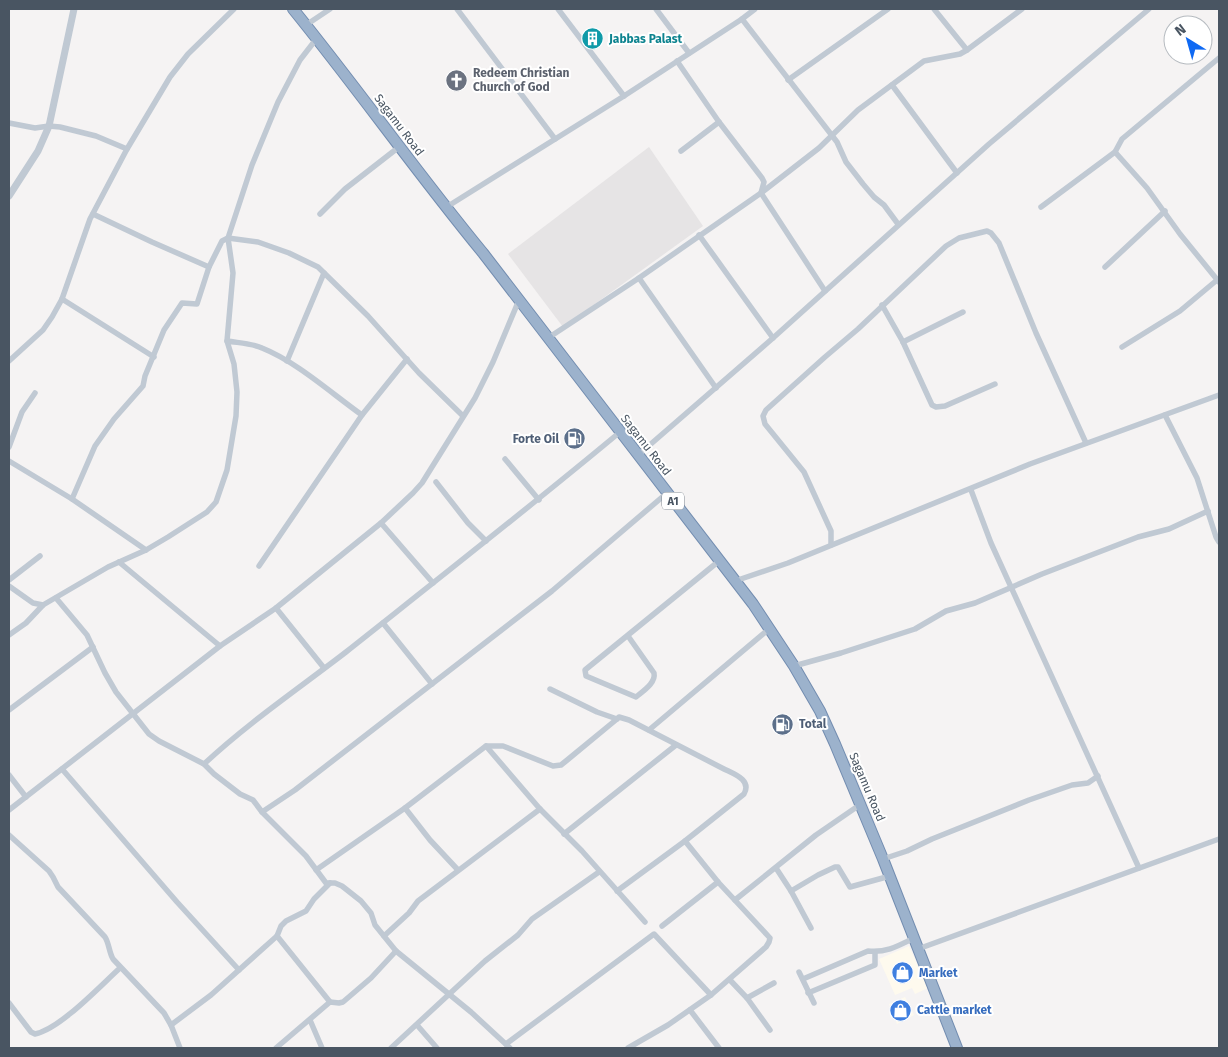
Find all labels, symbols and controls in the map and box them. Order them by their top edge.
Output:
north arrow [1163,15,1213,65]
text: N [1172,20,1189,40]
building icon: Jabbas Palast [581,27,605,51]
place label: Jabbas Palast [608,32,682,46]
place label: Redeem Christian Church of God [473,66,570,94]
church icon: Redeem Christian Church of God [445,68,469,92]
street label: Sagamu Road [371,91,427,159]
street label: Sagamu Road [618,412,674,478]
fuel station icon: Forte Oil [563,427,587,451]
place label: Forte Oil [513,432,559,446]
road number: A1 [662,492,684,510]
fuel station icon: Total [771,712,795,736]
place label: Total [799,717,827,731]
street label: Sagamu Road [846,750,888,824]
shop icon: Market [891,961,915,985]
place label: Market [919,966,958,980]
shop icon: Cattle market [889,998,913,1022]
place label: Cattle market [917,1003,992,1017]

